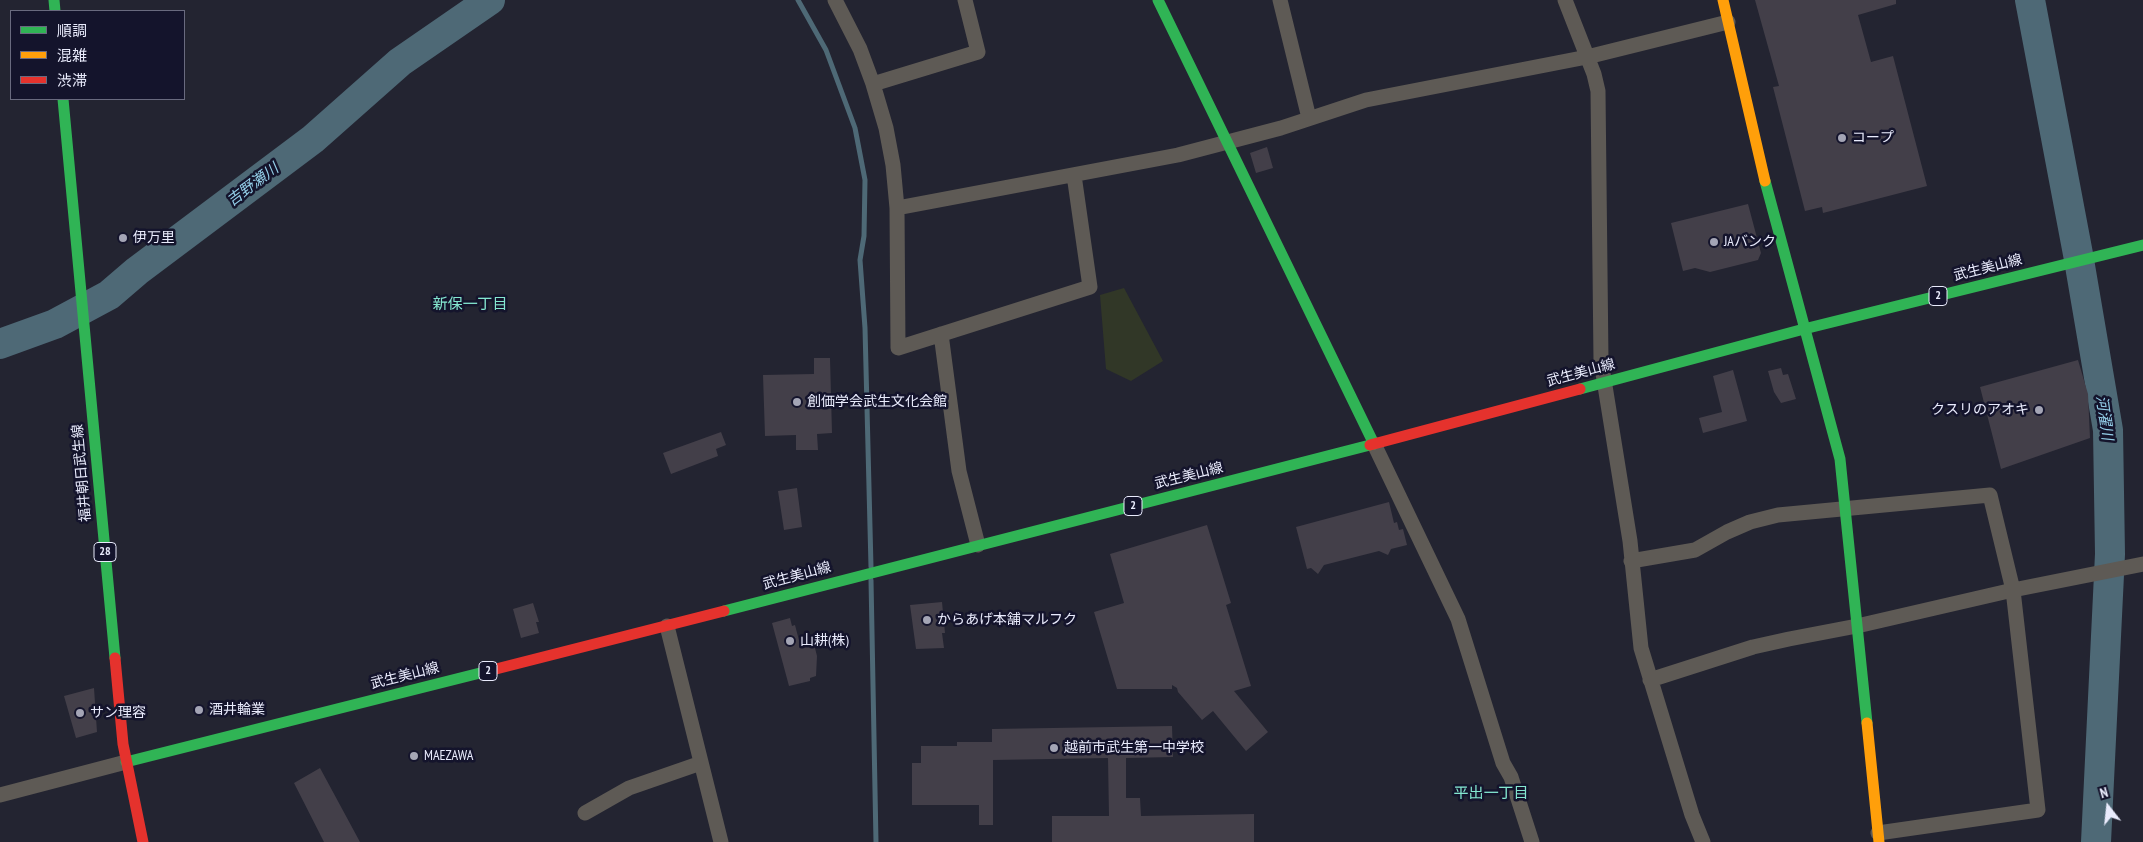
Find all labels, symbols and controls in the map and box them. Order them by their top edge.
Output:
legend [10,10,185,100]
text: 順調 [57,21,87,40]
text: 混雑 [57,46,87,65]
text: 渋滞 [57,71,87,90]
place label: コープ [1852,130,1894,146]
marker: コープ [1836,132,1848,144]
water label: 吉野瀬川 [224,160,282,210]
place label: 伊万里 [133,230,175,246]
marker: 伊万里 [117,232,129,244]
place label: JAバンク [1724,234,1776,250]
marker: JAバンク [1708,236,1720,248]
street label: 武生美山線 [1952,251,2024,285]
road number: 2 [1929,286,1947,306]
district label: 新保一丁目 [433,296,507,314]
street label: 武生美山線 [1545,356,1617,390]
place label: 創価学会武生文化会館 [807,394,947,410]
water label: 河濯川 [2092,394,2116,442]
marker: 創価学会武生文化会館 [791,396,803,408]
place label: クスリのアオキ [1931,402,2029,418]
marker: クスリのアオキ [2033,404,2045,416]
street label: 福井朝日武生線 [69,423,95,523]
street label: 武生美山線 [1153,459,1225,493]
road number: 2 [1124,496,1142,516]
road number: 28 [94,542,116,562]
street label: 武生美山線 [761,559,833,593]
place label: からあげ本舗マルフク [937,612,1077,628]
marker: からあげ本舗マルフク [921,614,933,626]
place label: 山耕(株) [800,633,849,649]
marker: 山耕(株) [784,635,796,647]
street label: 武生美山線 [369,659,441,693]
road number: 2 [479,661,497,680]
place label: 酒井輪業 [209,702,265,718]
marker: 酒井輪業 [193,704,205,716]
place label: サン理容 [90,705,146,721]
marker: サン理容 [74,707,86,719]
place label: 越前市武生第一中学校 [1064,740,1204,756]
marker: 越前市武生第一中学校 [1048,742,1060,754]
place label: MAEZAWA [424,748,473,764]
marker: MAEZAWA [408,750,420,762]
north arrow [2083,782,2133,832]
text: N [2098,783,2110,802]
district label: 平出一丁目 [1454,785,1528,803]

